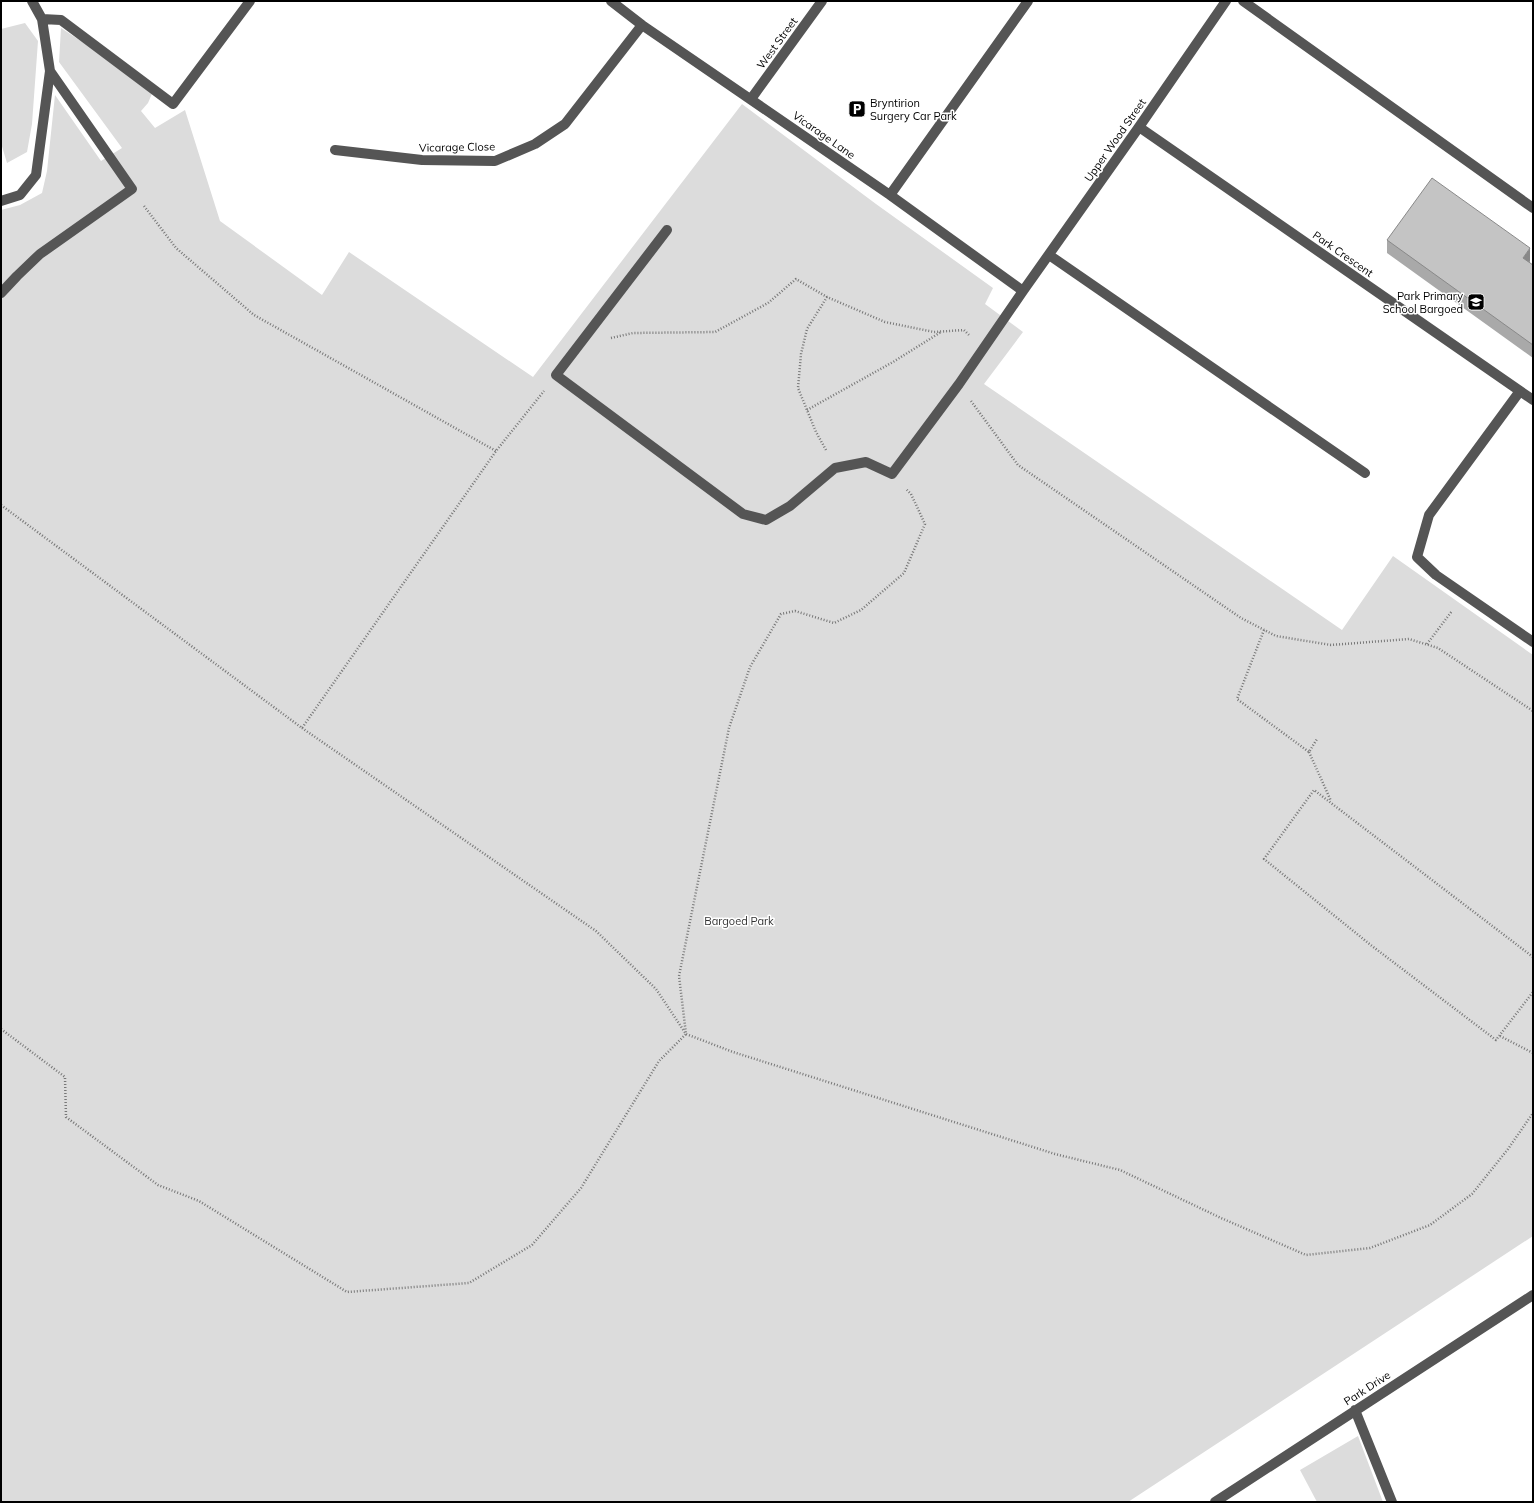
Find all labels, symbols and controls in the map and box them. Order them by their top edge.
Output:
street label: West Street [754,14,800,71]
place label: Bryntirion Surgery Car Park [870,96,957,123]
street label: Upper Wood Street [1081,96,1149,184]
parking icon: Bryntirion Surgery Car Park [847,99,867,119]
street label: Vicarage Lane [790,108,858,162]
street label: Vicarage Close [419,139,495,155]
street label: Park Crescent [1310,228,1376,280]
place label: Park Primary School Bargoed [1383,289,1463,316]
school or university icon: Park Primary School Bargoed [1466,292,1486,312]
park label: Bargoed Park [704,914,774,928]
street label: Park Drive [1341,1368,1393,1408]

